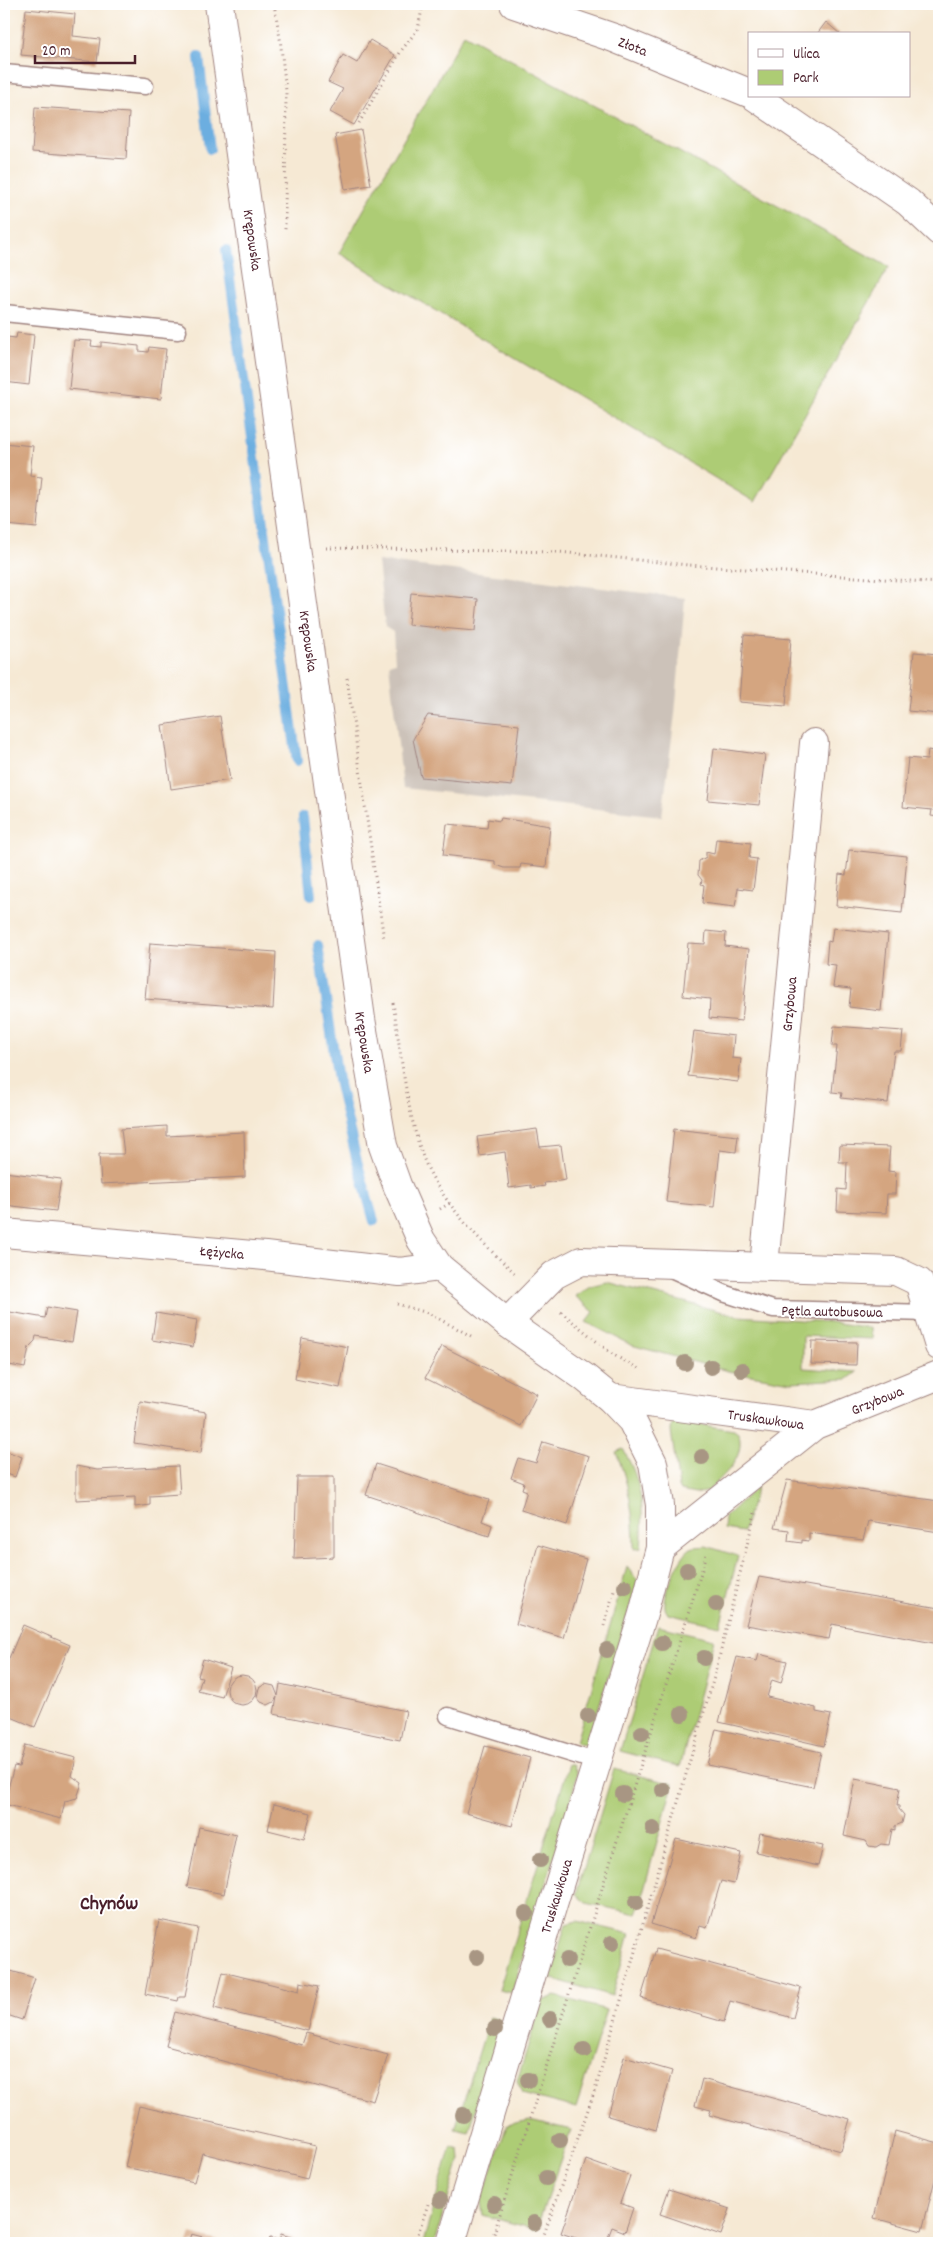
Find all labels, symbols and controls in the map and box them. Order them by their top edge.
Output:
scale bar [35,32,135,64]
street label: Złota [614,32,651,64]
legend [748,32,910,98]
text: 20 m [42,41,70,63]
text: Ulica [793,44,821,66]
text: Park [793,68,819,90]
street label: Krępowska [236,208,266,273]
street label: Krępowska [292,609,322,674]
street label: Grzybowa [778,975,804,1032]
street label: Krępowska [347,1010,379,1076]
street label: Łężycka [198,1241,246,1267]
street label: Pętla autobusowa [781,1301,884,1325]
street label: Grzybowa [848,1381,908,1422]
street label: Truskawkowa [726,1405,806,1437]
street label: Truskawkowa [536,1856,580,1936]
district label: Chynów [80,1891,138,1919]

